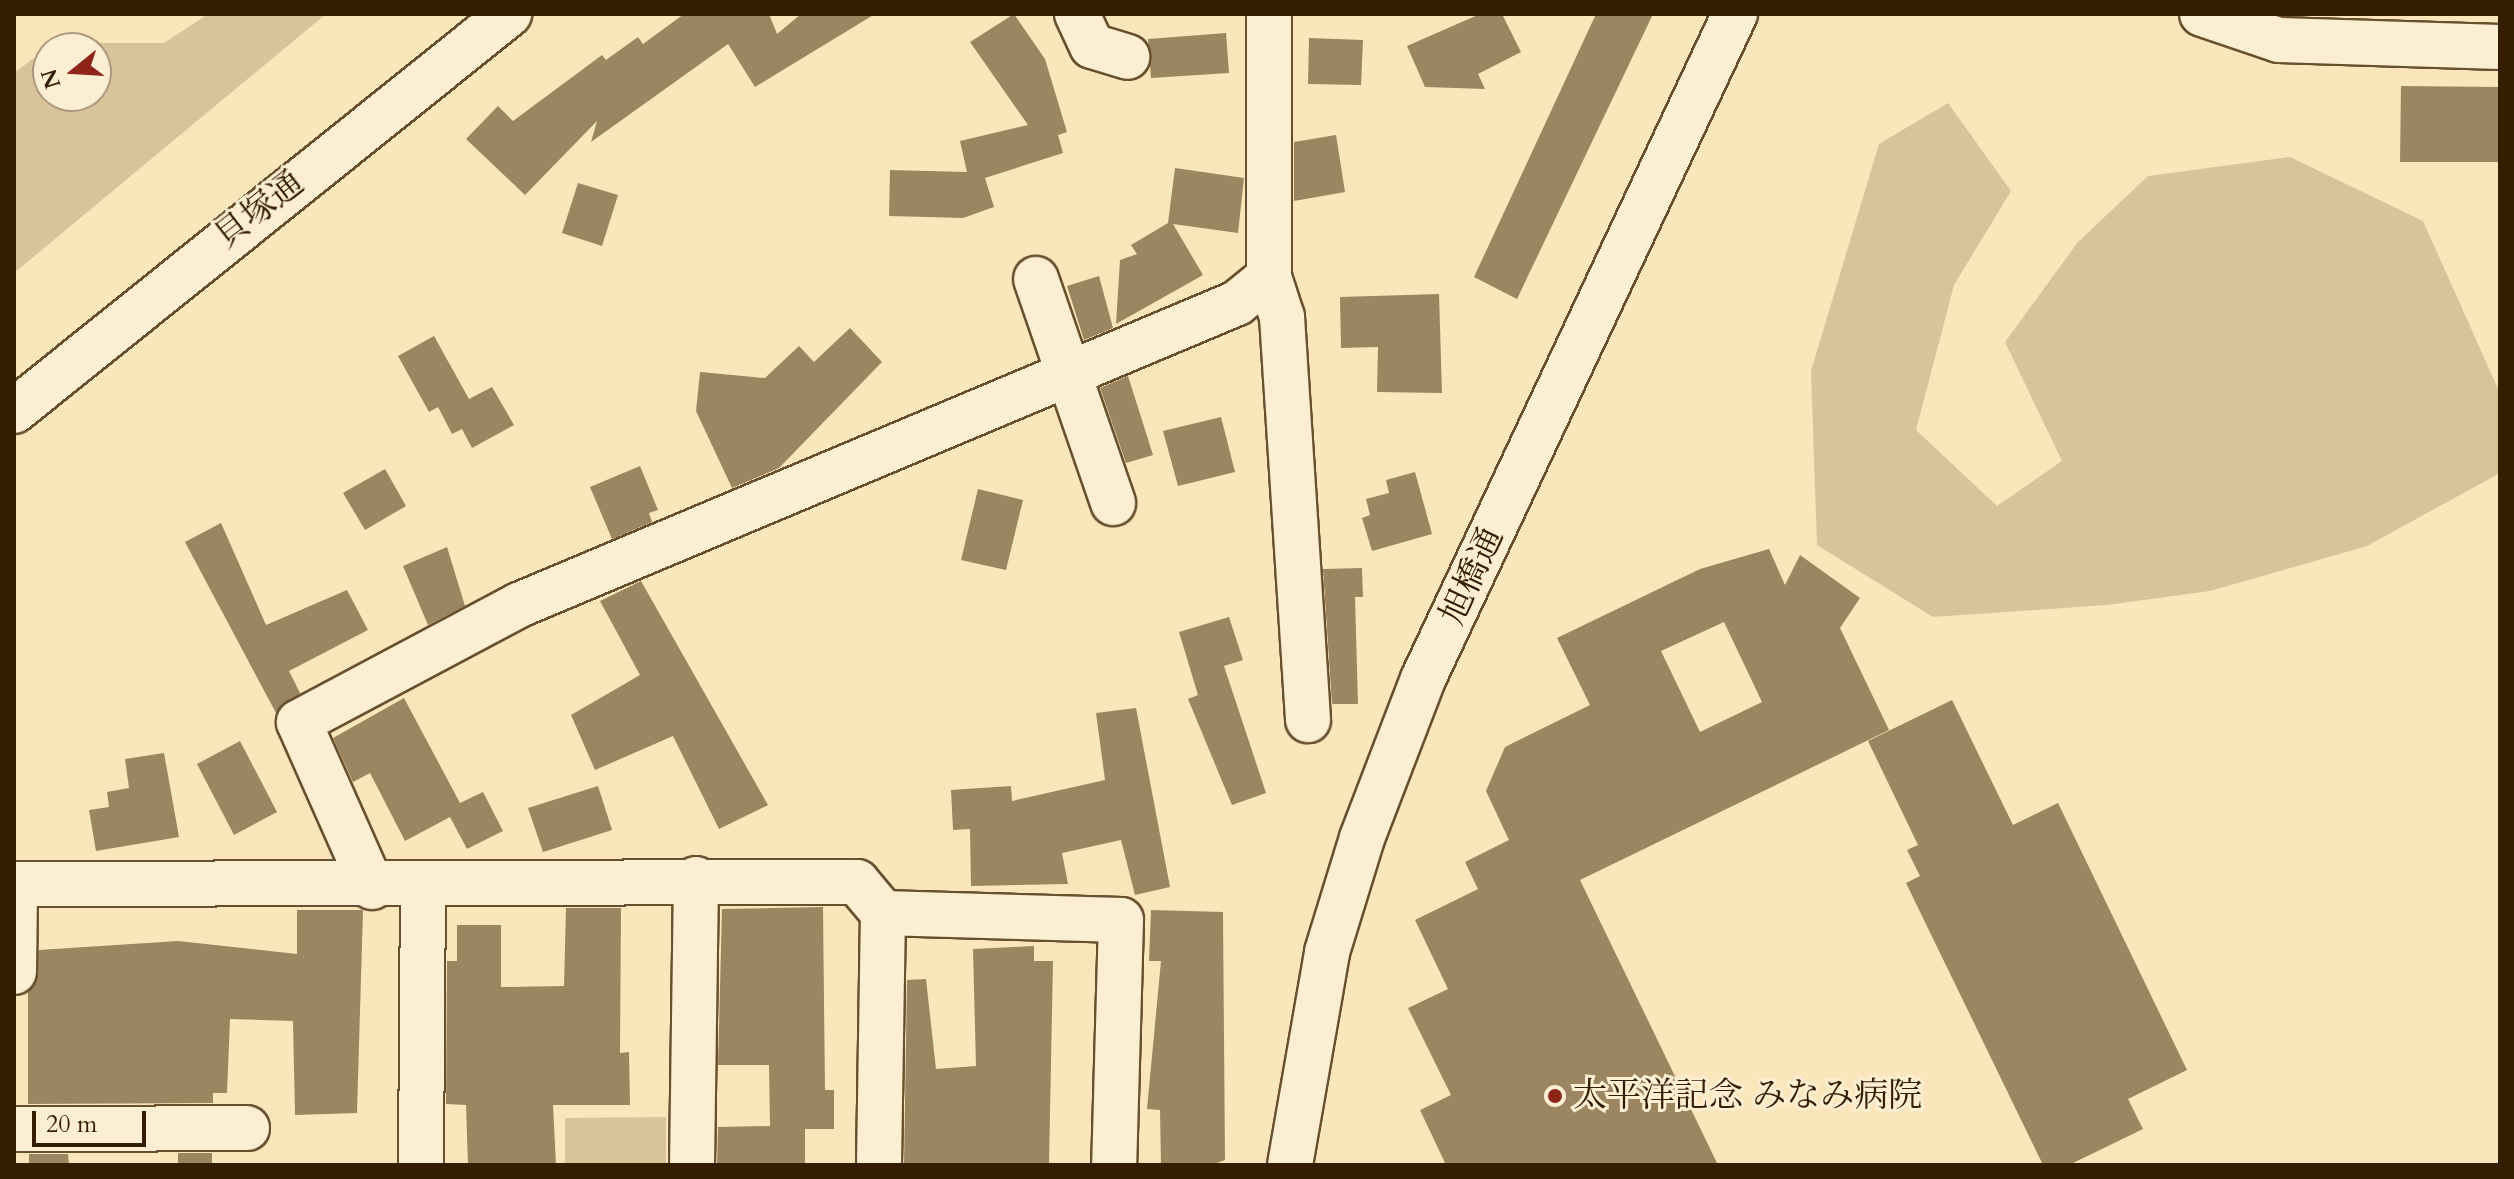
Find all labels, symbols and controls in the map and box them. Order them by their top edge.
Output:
north arrow [32,32,112,112]
text: N [34,65,68,93]
street label: 貝塚通 [206,163,312,257]
street label: 旭橋通 [1432,521,1512,631]
place label: 太平洋記念 みなみ病院 [1573,1076,1922,1116]
marker: 太平洋記念 みなみ病院 [1544,1085,1566,1107]
scale bar [36,1095,150,1145]
text: 20 m [46,1108,97,1141]

